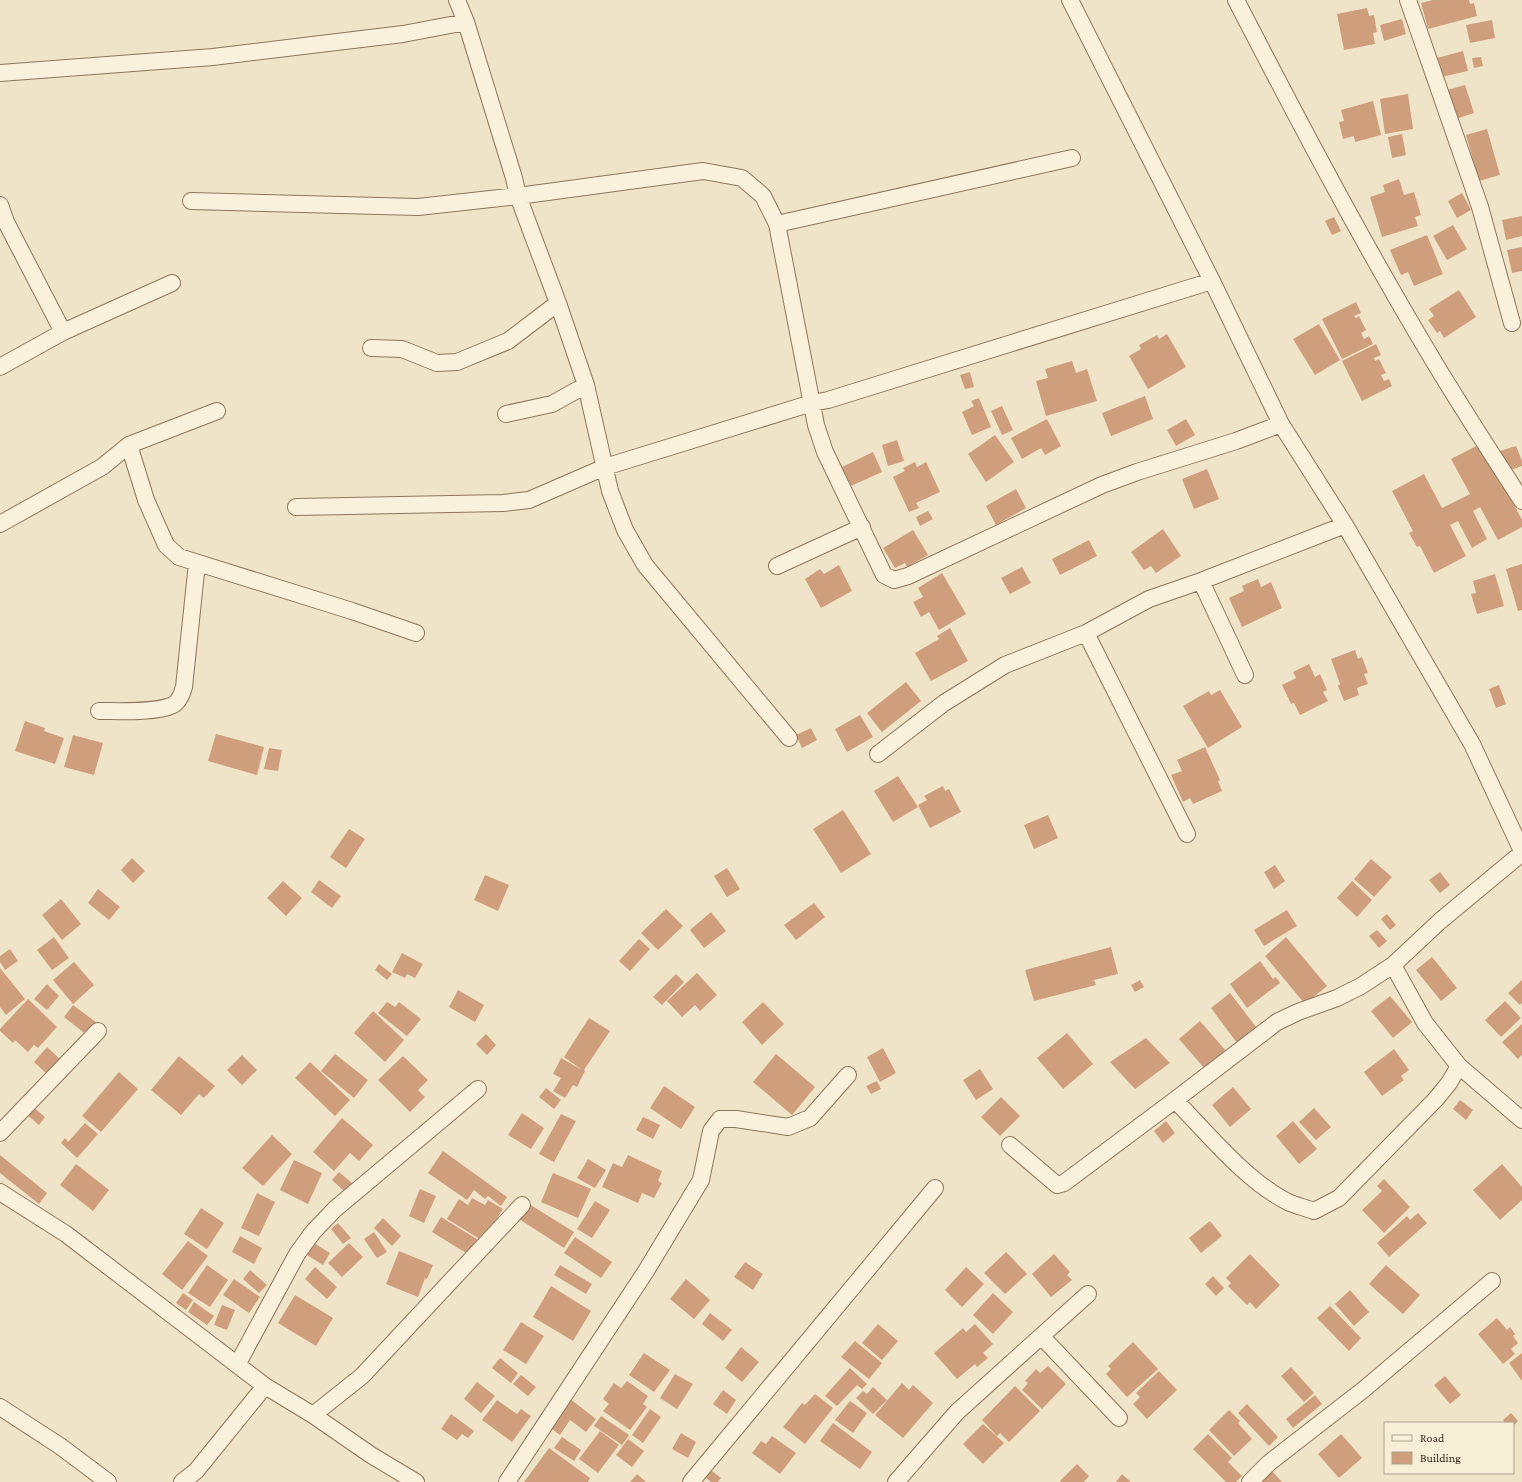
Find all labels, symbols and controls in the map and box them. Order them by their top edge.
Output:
legend [1384,1422,1514,1474]
text: Road [1420,1431,1445,1445]
text: Building [1420,1451,1461,1465]

